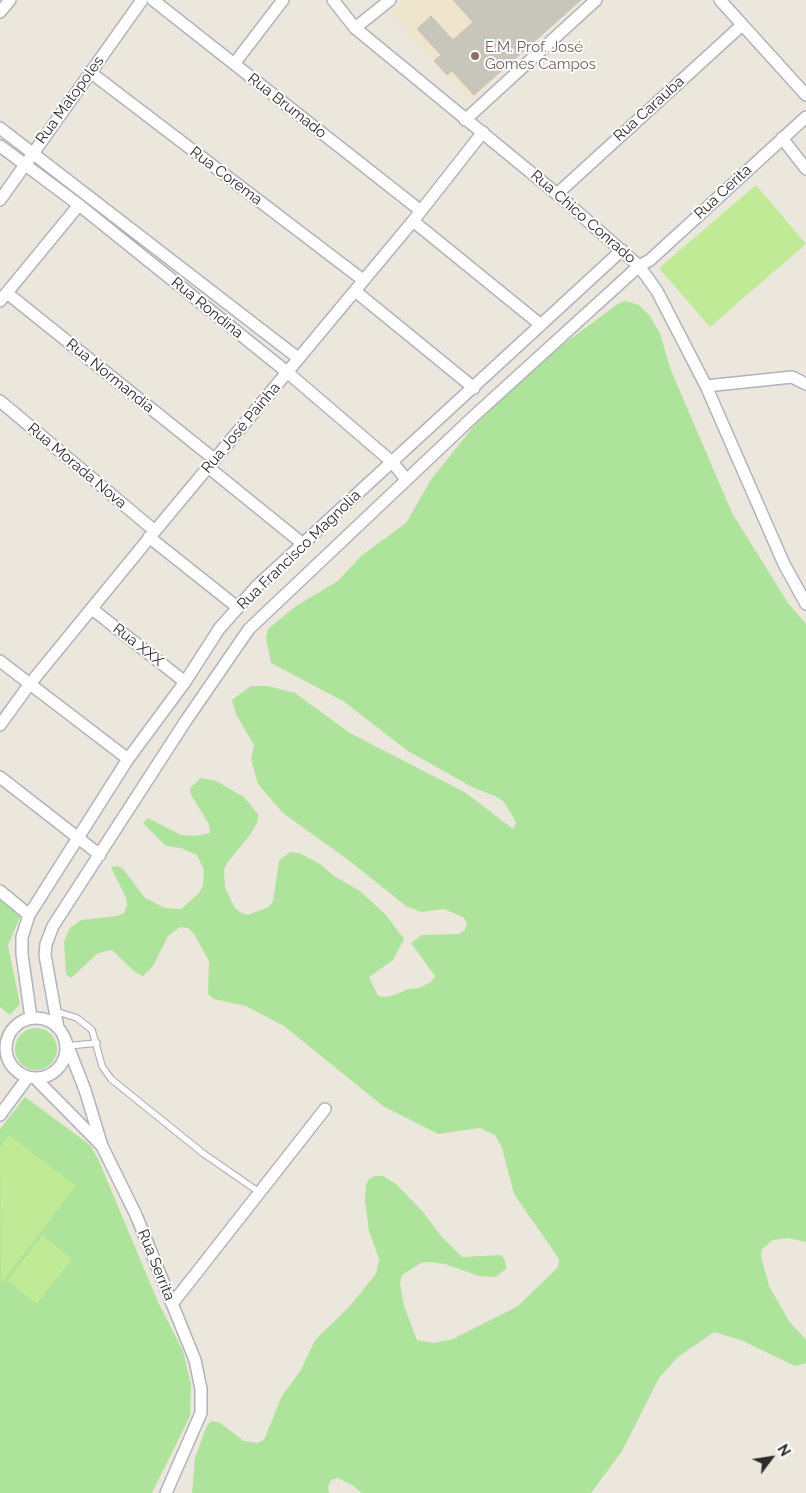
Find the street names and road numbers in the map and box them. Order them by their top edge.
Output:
street label: Rua Matopoles [32,53,108,147]
street label: Rua Brumado [244,70,330,142]
street label: Rua Carauba [610,73,688,145]
street label: Rua Corema [186,143,266,209]
street label: Rua Cerita [691,161,755,223]
street label: Rua Chico Conrado [527,166,639,268]
street label: Rua Rondina [167,274,247,342]
street label: Rua Normandia [62,335,158,417]
street label: Rua José Painha [198,379,284,477]
street label: Rua Morada Nova [24,419,130,513]
street label: Rua Francisco Magnolia [234,486,364,614]
street label: Rua XXX [109,620,167,670]
street label: Rua Serrita [134,1227,178,1303]

